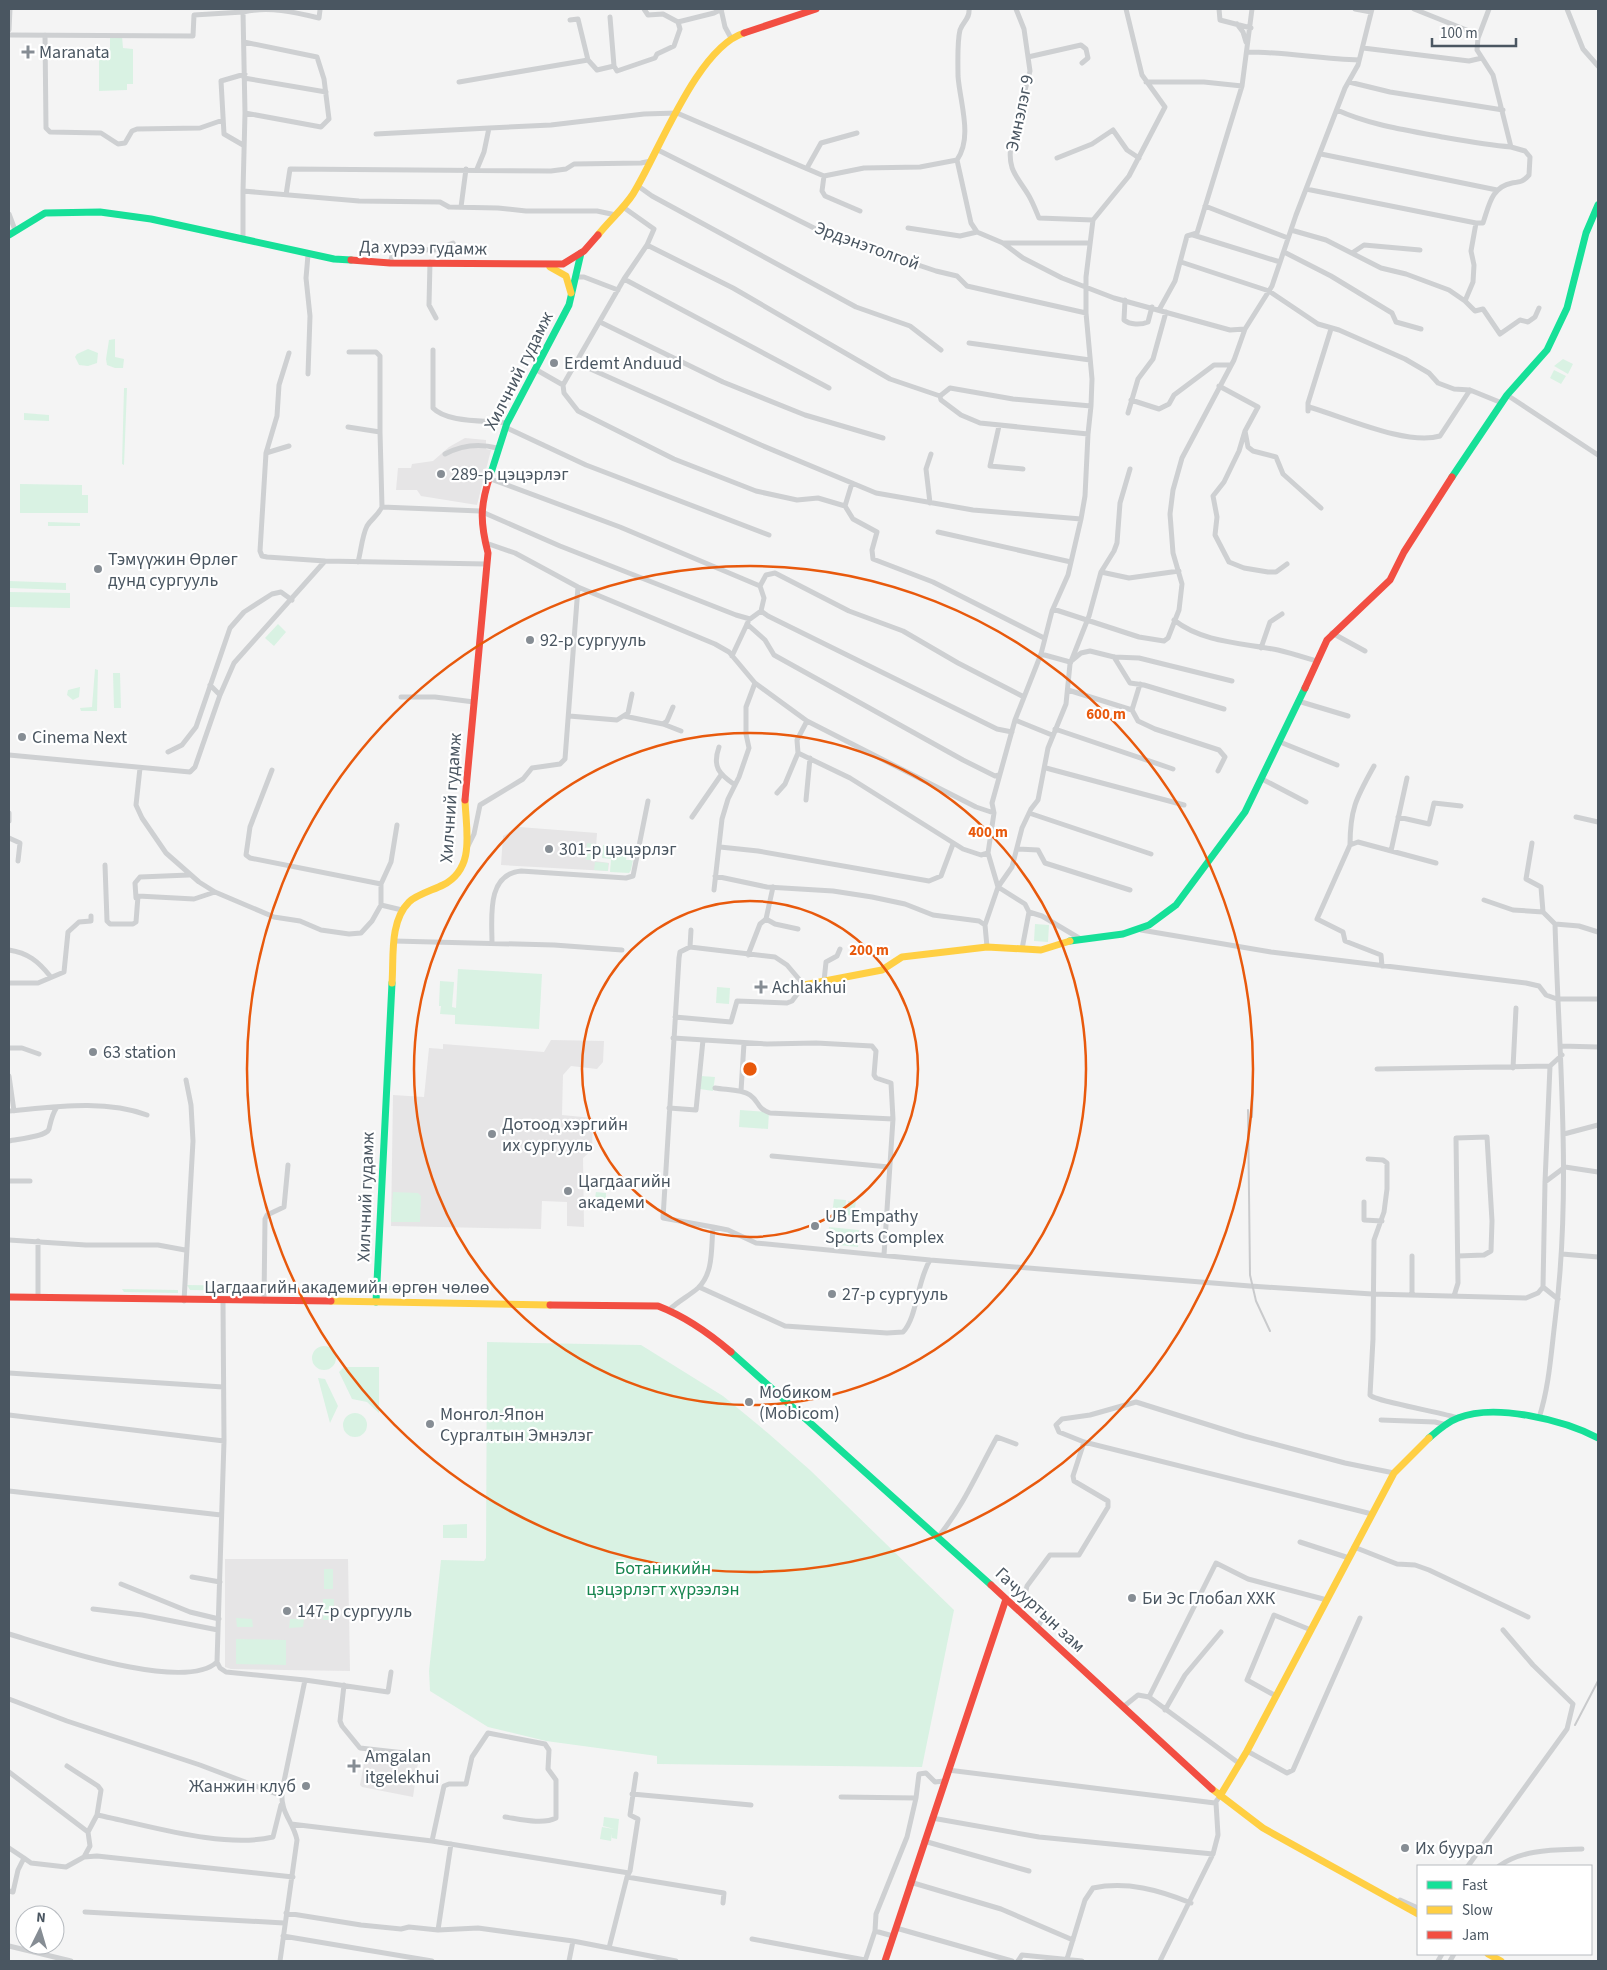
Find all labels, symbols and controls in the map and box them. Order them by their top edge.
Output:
scale bar [1432,15,1516,47]
text: 100 m [1440,23,1478,44]
place label: Maranata [39,40,110,65]
marker: Maranata [21,45,35,59]
street label: Эмнэлэг 9 [1000,72,1040,154]
street label: Эрдэнэтолгой [811,215,923,277]
street label: Да хүрээ гудамж [359,234,488,262]
street label: Хилчний гудамж [478,307,560,435]
place label: Erdemt Anduud [564,351,682,376]
marker: Erdemt Anduud [548,357,560,369]
place label: 289-р цэцэрлэг [451,462,569,487]
marker: 289-р цэцэрлэг [435,468,447,480]
place label: Тэмүүжин Өрлөг дунд сургууль [108,547,238,593]
marker: Тэмүүжин Өрлөг дунд сургууль [92,563,104,575]
place label: 92-р сургууль [540,628,646,653]
marker: 92-р сургууль [524,634,536,646]
text: 600 m [1086,704,1126,725]
place label: Cinema Next [32,725,127,750]
marker: Cinema Next [16,731,28,743]
street label: Хилчний гудамж [434,732,468,864]
text: 400 m [968,822,1008,843]
place label: 301-р цэцэрлэг [559,837,677,862]
marker: 301-р цэцэрлэг [543,843,555,855]
text: 200 m [849,940,889,961]
place label: Achlakhui [772,975,846,1000]
marker: Achlakhui [754,980,768,994]
place label: 63 station [103,1040,176,1065]
marker: 63 station [87,1046,99,1058]
centre of rings [741,1060,759,1078]
place label: Дотоод хэргийн их сургууль [502,1112,628,1158]
marker: Дотоод хэргийн их сургууль [486,1128,498,1140]
street label: Хилчний гудамж [351,1131,381,1263]
place label: Цагдаагийн академи [578,1169,671,1215]
marker: Цагдаагийн академи [562,1185,574,1197]
place label: UB Empathy Sports Complex [825,1204,944,1250]
marker: UB Empathy Sports Complex [809,1220,821,1232]
street label: Цагдаагийн академийн өргөн чөлөө [204,1275,490,1300]
place label: 27-р сургууль [842,1282,948,1307]
marker: 27-р сургууль [826,1288,838,1300]
place label: Мобиком (Mobicom) [759,1380,840,1426]
marker: Мобиком (Mobicom) [743,1396,755,1408]
place label: Монгол-Япон Сургалтын Эмнэлэг [440,1402,593,1448]
marker: Монгол-Япон Сургалтын Эмнэлэг [424,1418,436,1430]
park label: Ботаникийн цэцэрлэгт хүрээлэн [586,1556,740,1602]
street label: Гачууртын зам [989,1562,1091,1658]
place label: Би Эс Глобал ХХК [1142,1586,1276,1611]
marker: Би Эс Глобал ХХК [1126,1592,1138,1604]
place label: 147-р сургууль [297,1599,412,1624]
marker: 147-р сургууль [281,1605,293,1617]
place label: Amgalan itgelekhui [365,1744,440,1790]
marker: Amgalan itgelekhui [347,1759,361,1773]
place label: Жанжин клуб [189,1774,296,1799]
marker: Жанжин клуб [300,1780,312,1792]
place label: Их буурал [1415,1836,1493,1861]
marker: Их буурал [1399,1842,1411,1854]
legend [1417,1865,1592,1955]
text: Fast [1462,1875,1488,1896]
text: Slow [1462,1900,1493,1921]
north arrow [15,1905,65,1955]
text: N [36,1908,47,1928]
text: Jam [1462,1925,1489,1946]

